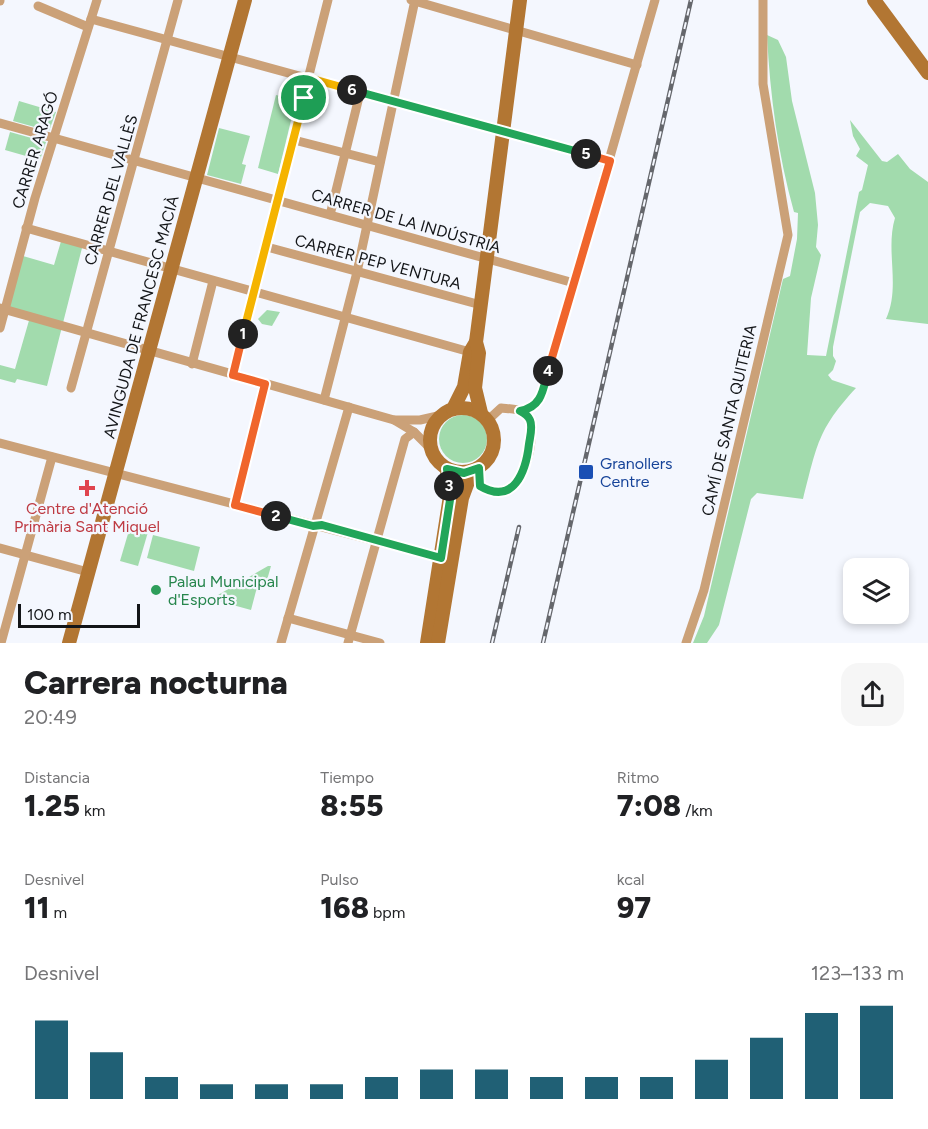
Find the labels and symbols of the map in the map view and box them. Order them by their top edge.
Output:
pin [278,72,329,123]
pin: 6 [337,75,367,105]
street label: CARRER ARAGÓ [8,89,62,211]
street label: CARRER DEL VALLÈS [80,112,142,267]
pin: 5 [571,139,601,169]
street label: CARRER DE LA INDÚSTRIA [309,185,503,257]
street label: AVINGUDA DE FRANCESC MACIÀ [99,193,183,441]
street label: CARRER PEP VENTURA [293,231,464,293]
pin: 1 [228,319,258,349]
street label: CAMÍ DE SANTA QUITERIA [698,322,760,518]
pin: 4 [533,356,563,386]
place label: Granollers Centre [600,454,673,491]
marker: Granollers Centre [577,463,595,481]
pin: 3 [434,471,464,501]
marker: Centre d'Atenció Primària Sant Miquel [78,479,96,497]
place label: Centre d'Atenció Primària Sant Miquel [14,499,160,536]
pin: 2 [261,501,291,531]
place label: Palau Municipal d'Esports [168,572,278,609]
marker: Palau Municipal d'Esports [149,583,163,597]
scale bar [18,601,140,628]

